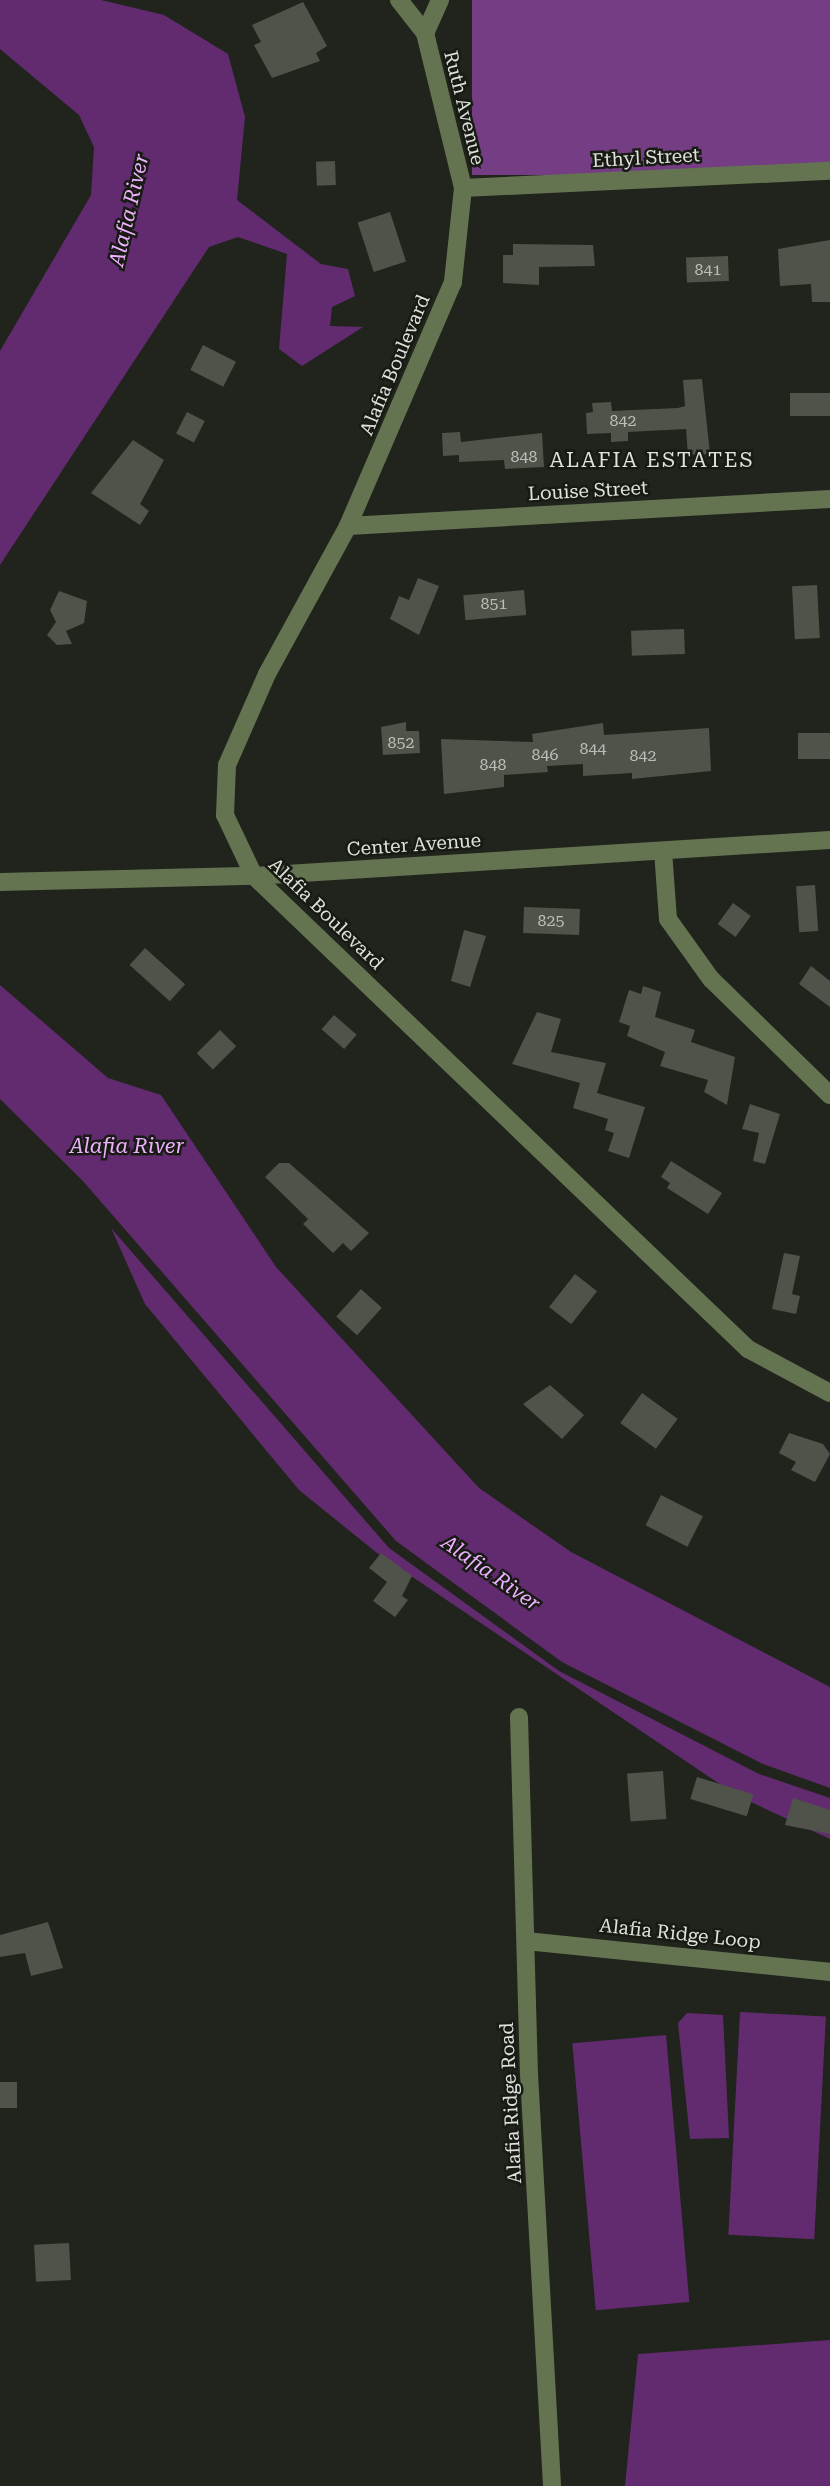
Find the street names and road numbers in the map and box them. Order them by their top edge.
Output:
street label: Ruth Avenue [439,48,489,168]
street label: Ethyl Street [592,144,700,172]
street label: Alafia Boulevard [355,291,435,439]
street label: Louise Street [527,476,649,506]
street label: Center Avenue [346,829,482,861]
street label: Alafia Boulevard [264,853,388,975]
street label: Alafia Ridge Loop [598,1914,762,1954]
street label: Alafia Ridge Road [495,2022,527,2184]

